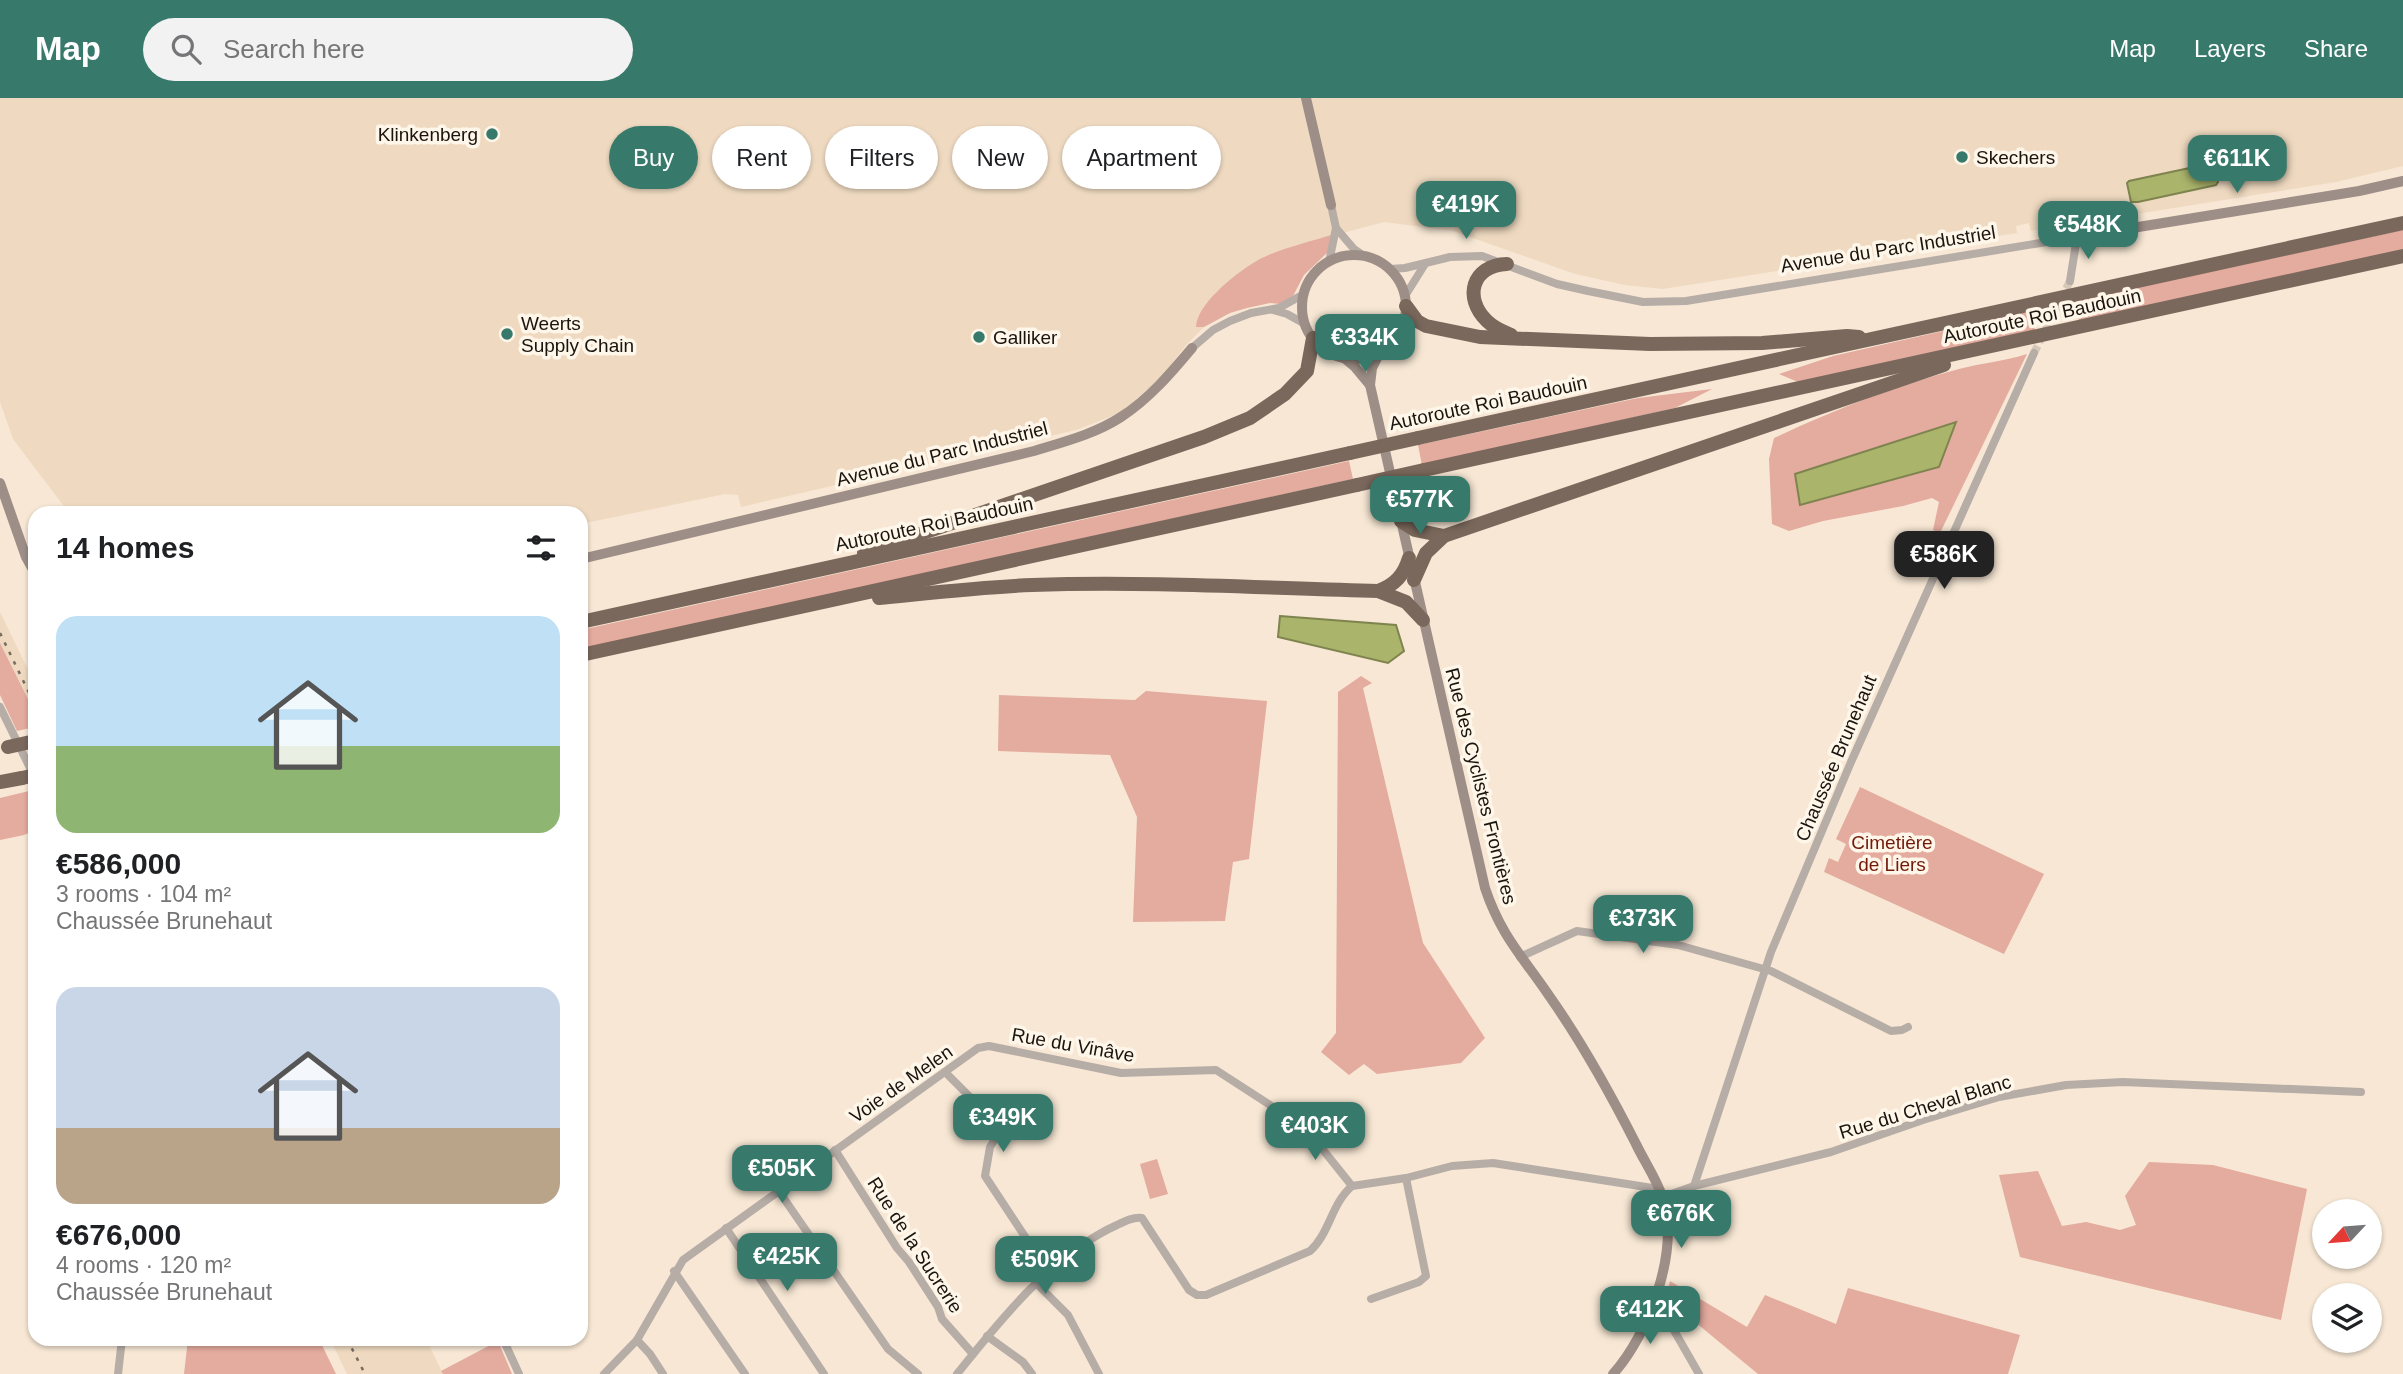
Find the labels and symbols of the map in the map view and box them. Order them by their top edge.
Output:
place label: Klinkenberg [378,124,478,145]
marker: Klinkenberg [484,126,500,142]
pin: €611K [2188,136,2286,195]
place label: Skechers [1976,147,2055,168]
marker: Skechers [1954,149,1970,165]
pin: €419K [1417,181,1515,241]
pin: €548K [2039,202,2137,261]
street label: Avenue du Parc Industriel [1779,222,1997,276]
street label: Autoroute Roi Baudouin [1941,285,2143,347]
place label: Weerts Supply Chain [521,313,634,356]
pin: €334K [1316,314,1414,374]
marker: Weerts Supply Chain [499,326,515,342]
place label: Galliker [993,327,1058,348]
marker: Galliker [971,329,987,345]
street label: Autoroute Roi Baudouin [1387,372,1589,434]
street label: Avenue du Parc Industriel [834,418,1050,490]
pin: €577K [1371,476,1469,536]
street label: Autoroute Roi Baudouin [833,493,1035,555]
pin: €586K [1895,532,1993,591]
street label: Rue des Cyclistes Frontières [1441,666,1521,906]
street label: Chaussée Brunehaut [1791,671,1881,844]
park label: Cimetière de Liers [1851,832,1933,875]
pin: €373K [1594,896,1692,955]
street label: Rue du Vinâve [1010,1024,1136,1066]
street label: Voie de Melen [846,1041,956,1127]
street label: Rue du Cheval Blanc [1837,1071,2013,1143]
pin: €349K [954,1094,1052,1154]
pin: €403K [1266,1102,1364,1162]
pin: €505K [733,1146,831,1205]
street label: Rue de la Sucrerie [863,1173,967,1317]
pin: €676K [1632,1190,1730,1250]
north arrow [2312,1199,2382,1269]
pin: €425K [738,1234,836,1293]
pin: €509K [996,1236,1094,1296]
pin: €412K [1601,1286,1699,1346]

